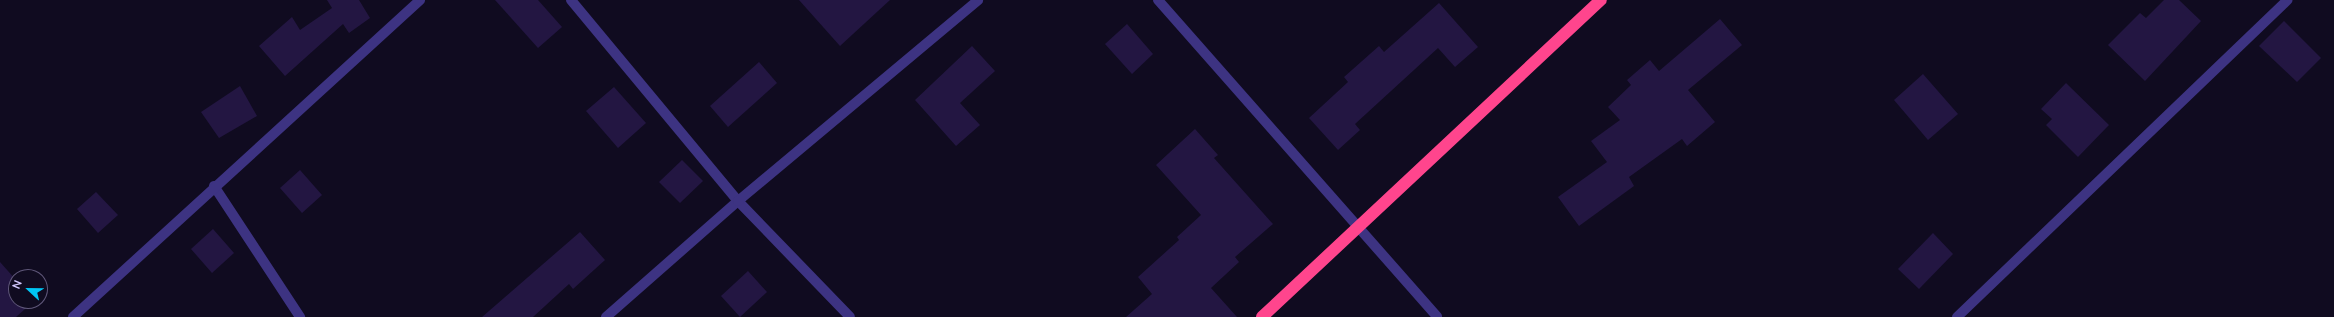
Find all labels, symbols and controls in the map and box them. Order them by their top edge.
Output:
north arrow [8,269,48,309]
text: N [9,278,26,291]

